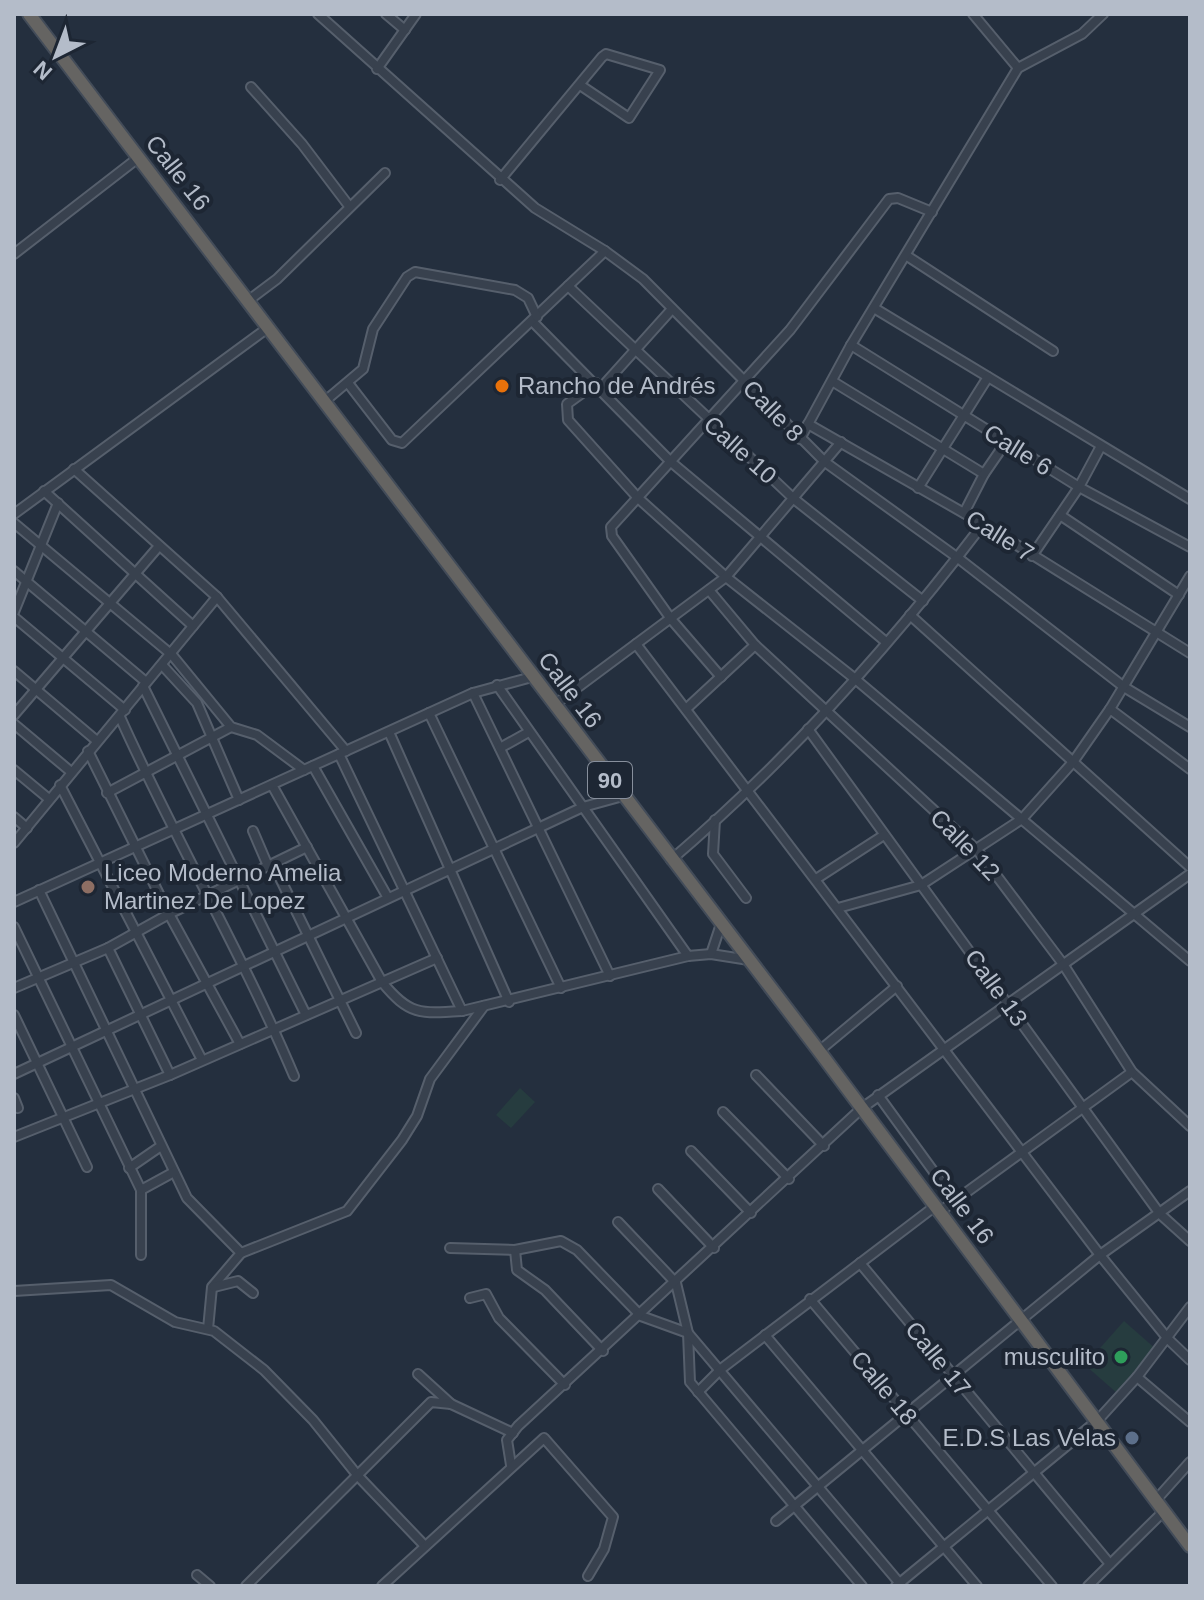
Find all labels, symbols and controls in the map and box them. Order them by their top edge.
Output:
north arrow [16,16,96,96]
text: N [29,56,57,85]
street label: Calle 16 [141,130,216,216]
place label: Rancho de Andrés [518,372,715,399]
street label: Calle 8 [738,374,809,447]
marker: Rancho de Andrés [493,377,511,395]
street label: Calle 10 [699,410,782,489]
street label: Calle 6 [979,418,1057,481]
street label: Calle 7 [961,504,1039,567]
street label: Calle 16 [533,646,608,733]
road number: 90 [588,762,632,798]
street label: Calle 12 [925,804,1006,886]
place label: Liceo Moderno Amelia Martinez De Lopez [104,859,342,914]
marker: Liceo Moderno Amelia Martinez De Lopez [79,878,97,896]
street label: Calle 13 [960,944,1033,1031]
street label: Calle 16 [925,1162,1000,1249]
street label: Calle 17 [900,1316,977,1401]
place label: musculito [1004,1343,1105,1370]
street label: Calle 18 [846,1345,923,1430]
marker: musculito [1112,1348,1130,1366]
place label: E.D.S Las Velas [943,1424,1116,1451]
marker: E.D.S Las Velas [1123,1429,1141,1447]

